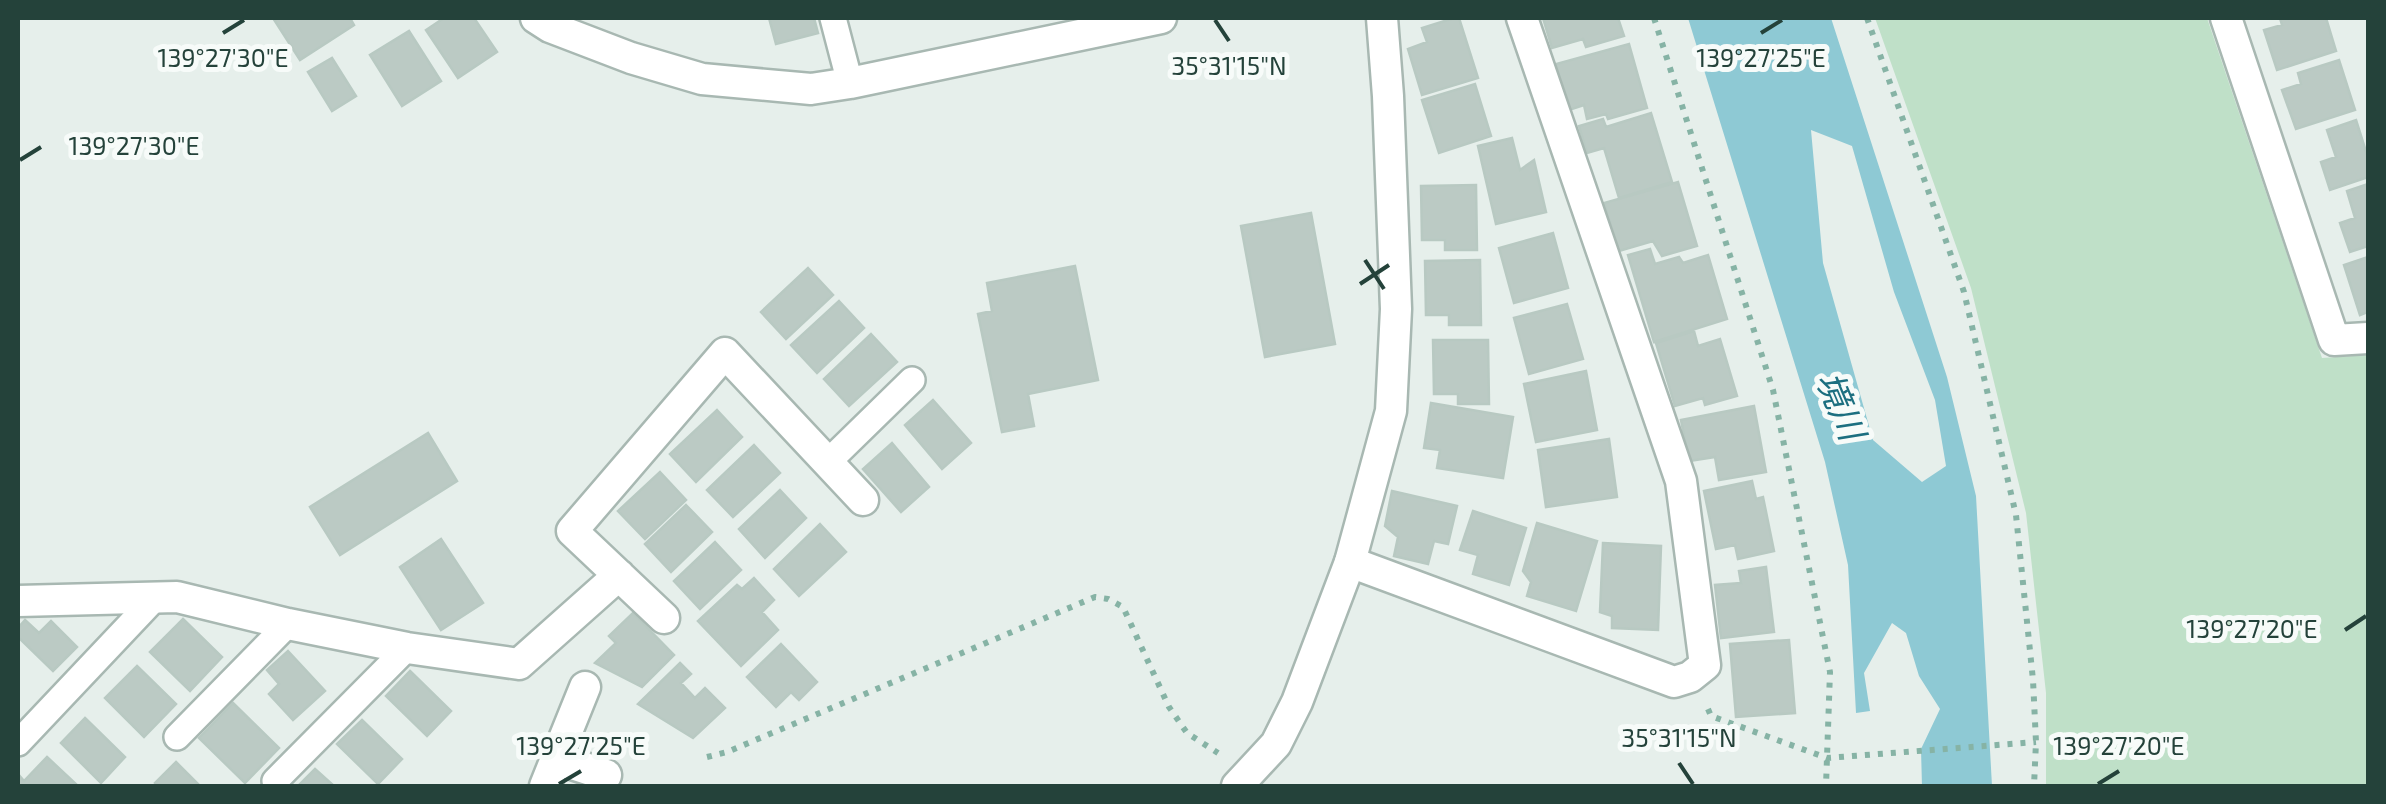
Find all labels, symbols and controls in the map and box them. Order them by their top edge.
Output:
text: 139°27'30"E [157,42,289,72]
text: 139°27'25"E [1696,42,1826,72]
text: 35°31'15"N [1171,50,1287,80]
text: 139°27'30"E [68,130,200,160]
water label: 境川 [1809,365,1877,449]
text: 139°27'20"E [2186,613,2318,643]
text: 35°31'15"N [1621,722,1737,752]
text: 139°27'25"E [516,730,646,760]
text: 139°27'20"E [2053,730,2185,760]

